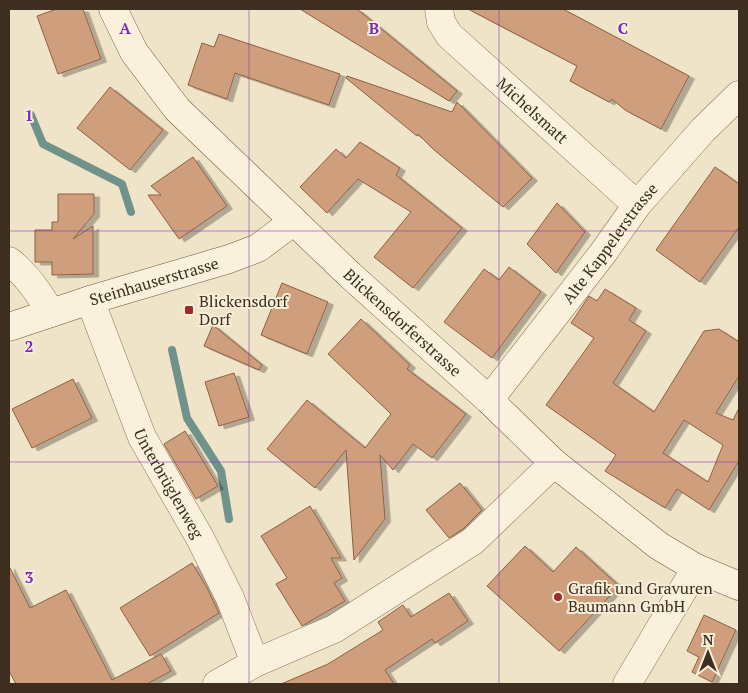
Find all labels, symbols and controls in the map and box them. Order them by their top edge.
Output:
text: A [119,17,131,39]
text: B [369,17,379,39]
text: C [618,17,628,39]
street label: Michelsmatt [492,72,573,149]
text: 1 [24,104,34,126]
street label: Alte Kappelerstrasse [557,178,663,308]
street label: Steinhauserstrasse [87,252,221,311]
street label: Blickensdorferstrasse [339,264,467,381]
place label: Blickensdorf Dorf [199,290,289,330]
marker: Blickensdorf Dorf [183,304,195,316]
text: 2 [24,335,34,357]
street label: Unterbrüglenweg [129,425,209,543]
text: 3 [24,566,34,588]
place label: Grafik und Gravuren Baumann GmbH [568,577,713,617]
marker: Grafik und Gravuren Baumann GmbH [552,591,564,603]
north arrow [683,628,733,678]
text: N [703,630,714,649]

